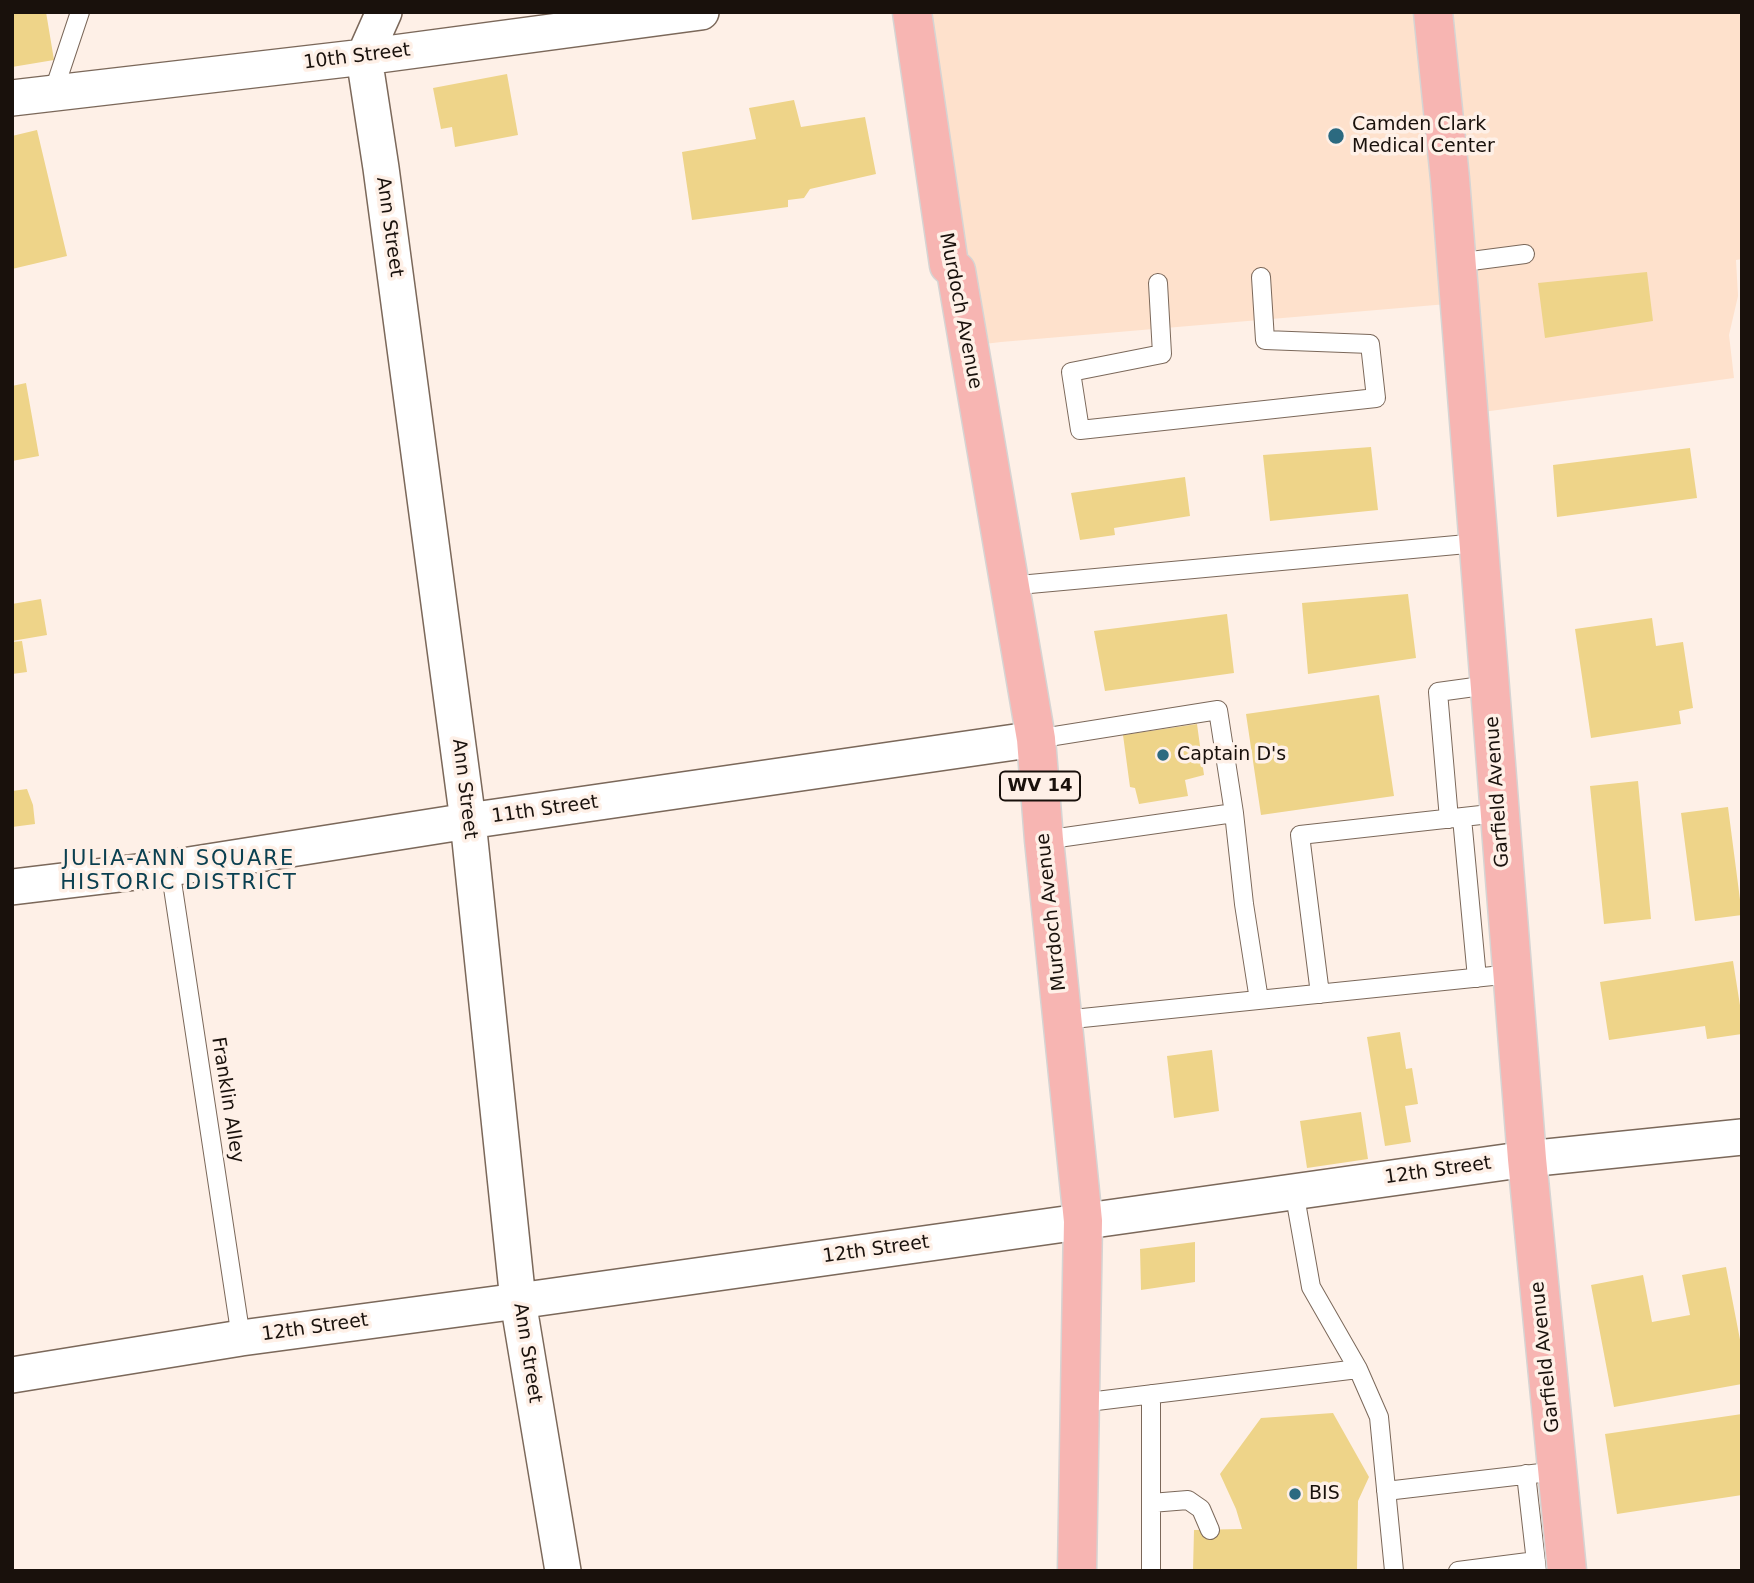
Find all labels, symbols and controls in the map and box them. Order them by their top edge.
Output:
street label: 10th Street [302,39,412,75]
place label: Camden Clark Medical Center [1352,114,1495,158]
marker: Camden Clark Medical Center [1326,126,1346,146]
street label: Ann Street [371,175,407,279]
street label: Murdoch Avenue [934,231,986,391]
street label: Garfield Avenue [1481,715,1515,869]
street label: Ann Street [447,738,481,840]
place label: Captain D's [1177,744,1286,766]
marker: Captain D's [1155,747,1171,763]
road number: WV 14 [1000,772,1080,800]
street label: 11th Street [490,791,600,829]
street label: Murdoch Avenue [1032,832,1072,992]
district label: JULIA-ANN SQUARE HISTORIC DISTRICT [62,847,296,897]
street label: Franklin Alley [206,1035,248,1165]
street label: 12th Street [1383,1152,1493,1190]
street label: 12th Street [821,1231,931,1269]
street label: Garfield Avenue [1527,1280,1565,1434]
street label: Ann Street [508,1301,546,1405]
street label: 12th Street [260,1309,370,1347]
place label: BIS [1309,1483,1340,1505]
marker: BIS [1287,1486,1303,1502]

